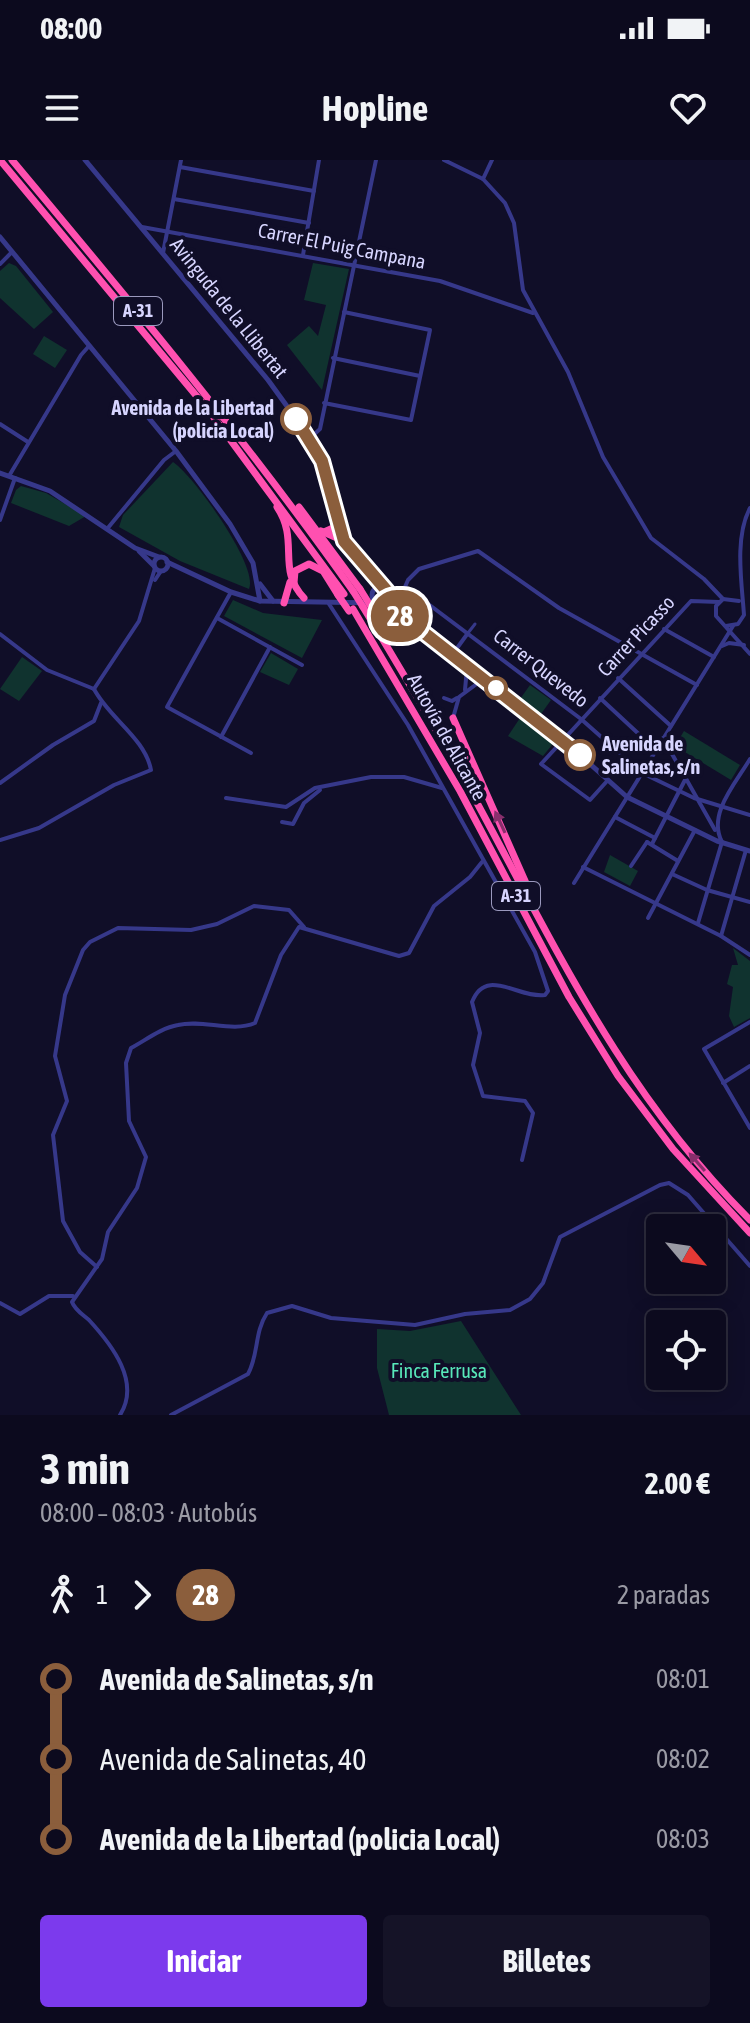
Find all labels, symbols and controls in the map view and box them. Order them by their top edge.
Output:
text: 08:00 [40,11,102,45]
icon: menu [40,86,84,130]
icon: heart [666,86,710,130]
text: Hopline [322,87,428,129]
street label: Carrer El Puig Campana [256,218,428,273]
street label: Avinguda de la Llibertat [166,233,293,383]
road number: A-31 [114,297,162,325]
place label: Avenida de la Libertad (policia Local) [110,396,274,442]
marker: Avenida de la Libertad (policia Local) [281,404,311,434]
line badge: 28 [364,590,436,642]
street label: Carrer Picasso [592,590,679,681]
text: 28 [387,600,413,632]
street label: Carrer Quevedo [489,623,593,712]
street label: Autovía de Alicante [403,669,492,804]
unlabelled marker [485,677,507,699]
place label: Avenida de Salinetas, s/n [601,732,700,778]
marker: Avenida de Salinetas, s/n [565,740,595,770]
one-way arrow [493,810,507,834]
road number: A-31 [492,882,540,910]
one-way arrow [689,1153,706,1173]
north arrow [646,1214,726,1294]
map controls [646,1214,726,1390]
button: locate [646,1310,726,1390]
park label: Finca Ferrusa [391,1359,487,1382]
text: 3 min [40,1443,130,1493]
text: 2.00 € [645,1466,710,1500]
text: 08:00 – 08:03 · Autobús [40,1498,257,1528]
icon: walk [40,1573,84,1617]
icon: forward [120,1573,164,1617]
text: 28 [192,1579,219,1611]
text: 1 [96,1580,108,1610]
text: 2 paradas [617,1580,710,1610]
text: Avenida de Salinetas, s/n [100,1662,374,1696]
text: 08:01 [656,1664,710,1694]
text: Avenida de Salinetas, 40 [100,1742,366,1776]
text: 08:02 [656,1744,710,1774]
text: Avenida de la Libertad (policia Local) [100,1822,500,1856]
text: 08:03 [656,1824,710,1854]
button: Iniciar [40,1915,367,2007]
button: Billetes [383,1915,710,2007]

